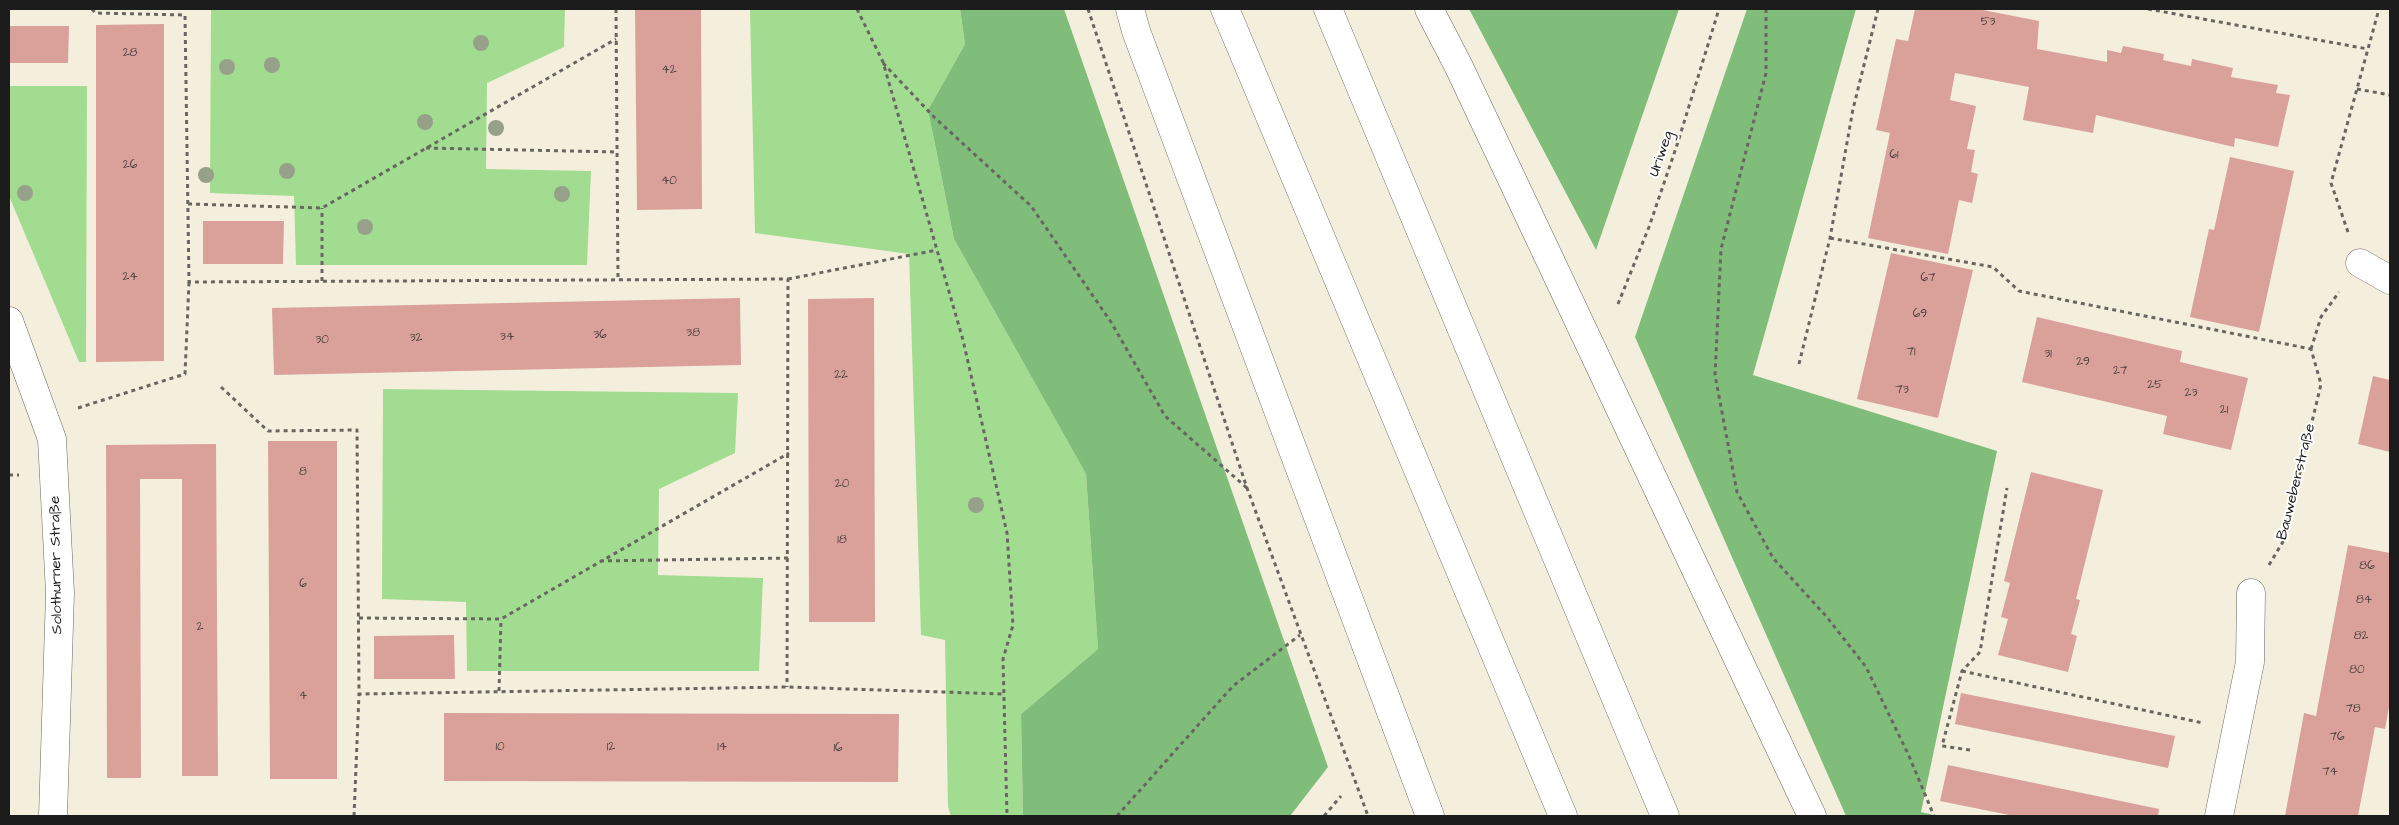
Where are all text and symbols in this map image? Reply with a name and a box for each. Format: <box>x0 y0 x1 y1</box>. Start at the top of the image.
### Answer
house number: 53 <box>1981 15 1995 29</box>
house number: 28 <box>123 46 137 60</box>
house number: 42 <box>661 63 677 77</box>
street label: Uriweg <box>1646 129 1678 179</box>
house number: 61 <box>1889 148 1899 162</box>
house number: 26 <box>123 158 137 172</box>
house number: 40 <box>661 174 677 188</box>
house number: 24 <box>122 270 138 284</box>
house number: 67 <box>1921 271 1935 285</box>
house number: 69 <box>1913 307 1927 321</box>
house number: 38 <box>686 326 700 340</box>
house number: 36 <box>593 328 607 342</box>
house number: 34 <box>500 330 514 344</box>
house number: 32 <box>410 331 422 345</box>
house number: 30 <box>315 333 329 347</box>
house number: 71 <box>1907 345 1915 359</box>
house number: 31 <box>2044 347 2052 361</box>
house number: 29 <box>2076 355 2090 369</box>
house number: 27 <box>2113 364 2127 378</box>
house number: 22 <box>834 368 848 382</box>
house number: 25 <box>2147 378 2163 392</box>
house number: 73 <box>1895 383 1909 397</box>
house number: 23 <box>2185 386 2197 400</box>
house number: 21 <box>2220 403 2228 417</box>
street label: Bauweberstraße <box>2274 422 2320 542</box>
house number: 8 <box>299 465 307 479</box>
house number: 20 <box>835 477 849 491</box>
street label: Solothurner Straße <box>47 496 67 634</box>
house number: 18 <box>837 533 847 547</box>
house number: 86 <box>2359 559 2375 573</box>
house number: 6 <box>299 577 307 591</box>
house number: 84 <box>2356 593 2372 607</box>
house number: 2 <box>197 620 203 634</box>
house number: 82 <box>2354 629 2368 643</box>
house number: 80 <box>2349 663 2365 677</box>
house number: 4 <box>299 689 307 703</box>
house number: 78 <box>2345 702 2361 716</box>
house number: 76 <box>2330 730 2344 744</box>
house number: 10 <box>495 740 505 754</box>
house number: 12 <box>607 740 615 754</box>
house number: 14 <box>717 740 727 754</box>
house number: 16 <box>833 741 843 755</box>
house number: 74 <box>2322 765 2338 779</box>

